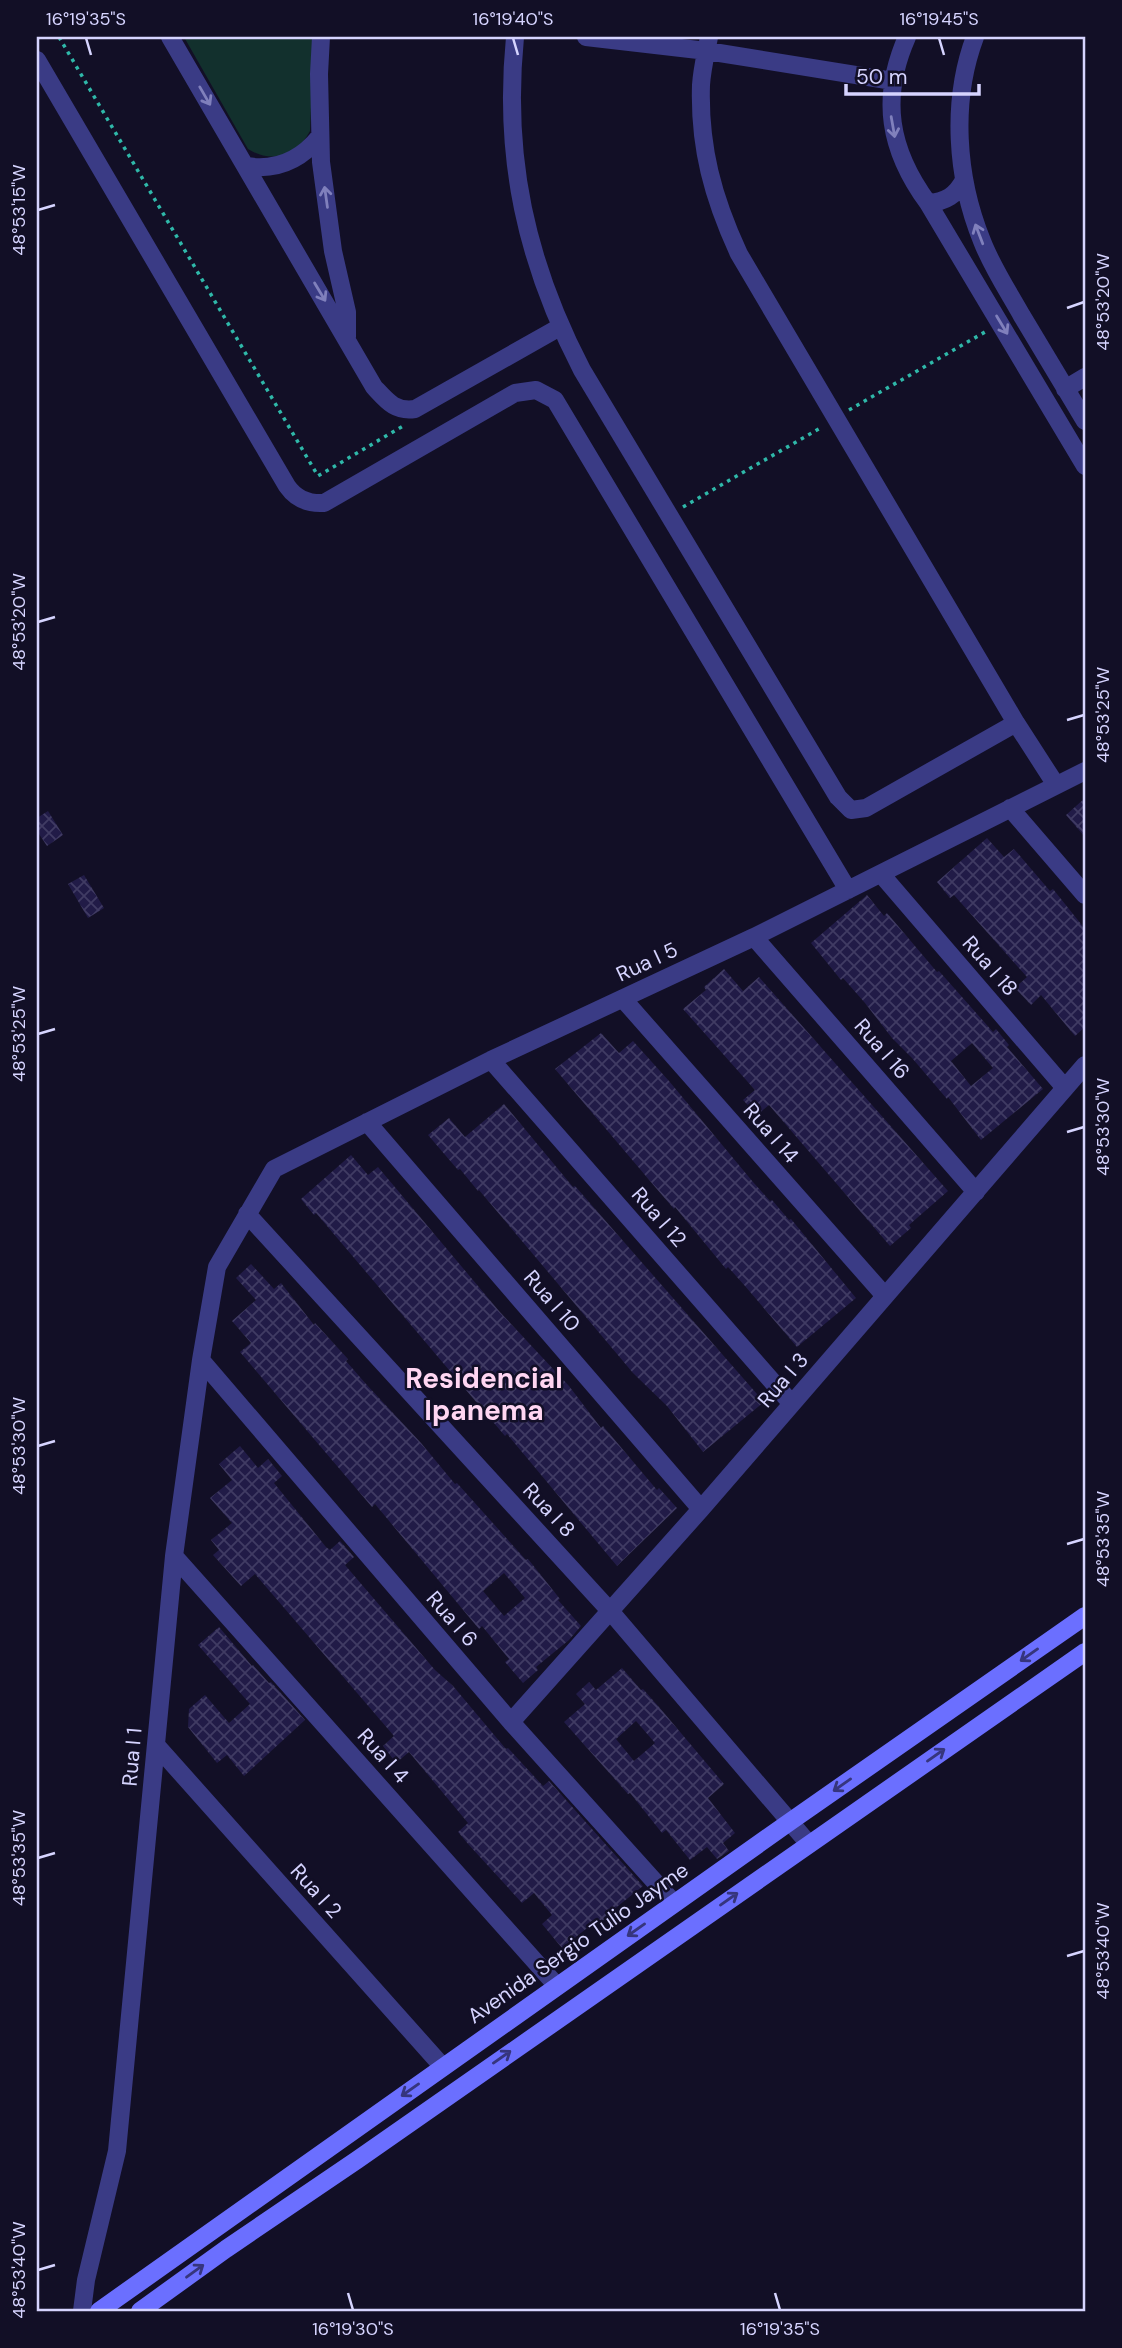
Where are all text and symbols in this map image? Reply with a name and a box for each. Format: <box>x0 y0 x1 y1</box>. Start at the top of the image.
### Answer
text: 16°19'35"S <box>46 7 126 31</box>
text: 16°19'40"S <box>473 7 553 31</box>
text: 16°19'45"S <box>899 7 979 31</box>
scale bar <box>846 52 978 96</box>
text: 50 m <box>856 63 907 91</box>
one-way arrow <box>198 85 212 105</box>
one-way arrow <box>887 115 900 138</box>
text: 48°53'15"W <box>7 164 31 256</box>
one-way arrow <box>319 187 332 209</box>
one-way arrow <box>972 224 985 246</box>
text: 48°53'20"W <box>1091 253 1115 351</box>
one-way arrow <box>313 281 327 301</box>
one-way arrow <box>995 314 1009 334</box>
text: 48°53'20"W <box>7 573 31 671</box>
text: 48°53'25"W <box>1091 667 1115 763</box>
street label: Rua I 18 <box>956 930 1024 1002</box>
street label: Rua I 5 <box>612 936 682 988</box>
text: 48°53'25"W <box>7 986 31 1082</box>
street label: Rua I 16 <box>848 1013 916 1085</box>
text: 48°53'30"W <box>1091 1078 1115 1176</box>
street label: Rua I 14 <box>737 1097 805 1169</box>
street label: Rua I 12 <box>625 1181 693 1253</box>
street label: Rua I 10 <box>518 1264 586 1338</box>
street label: Rua I 3 <box>751 1346 815 1414</box>
district label: Residencial Ipanema <box>405 1360 563 1429</box>
text: 48°53'30"W <box>7 1397 31 1495</box>
street label: Rua I 8 <box>517 1477 581 1543</box>
text: 48°53'35"W <box>1091 1491 1115 1587</box>
street label: Rua I 6 <box>420 1585 484 1653</box>
one-way arrow <box>1020 1648 1039 1662</box>
street label: Rua I 4 <box>351 1723 415 1790</box>
street label: Rua I 1 <box>116 1727 148 1787</box>
one-way arrow <box>926 1748 945 1762</box>
one-way arrow <box>833 1778 852 1792</box>
text: 48°53'35"W <box>7 1810 31 1906</box>
street label: Avenida Sergio Tulio Jayme <box>462 1856 694 2030</box>
street label: Rua I 2 <box>284 1858 348 1924</box>
one-way arrow <box>719 1892 738 1906</box>
text: 48°53'40"W <box>1091 1902 1115 2000</box>
one-way arrow <box>627 1923 646 1937</box>
one-way arrow <box>492 2050 511 2064</box>
one-way arrow <box>401 2082 420 2097</box>
text: 48°53'40"W <box>7 2221 31 2319</box>
one-way arrow <box>185 2264 204 2278</box>
text: 16°19'30"S <box>312 2317 394 2341</box>
text: 16°19'35"S <box>740 2317 820 2341</box>

